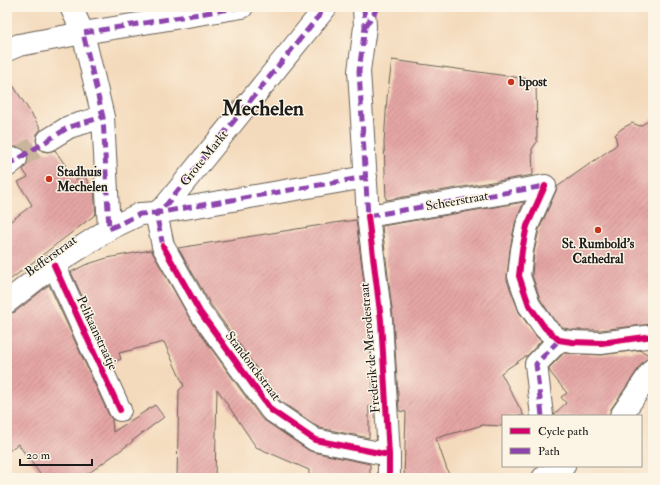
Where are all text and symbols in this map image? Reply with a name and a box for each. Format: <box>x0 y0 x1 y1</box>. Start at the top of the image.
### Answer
place label: bpost <box>518 74 548 91</box>
marker: bpost <box>506 77 516 87</box>
district label: Mechelen <box>221 95 304 122</box>
street label: Grote Markt <box>177 127 231 189</box>
place label: Stadhuis Mechelen <box>56 164 108 195</box>
marker: Stadhuis Mechelen <box>44 174 54 184</box>
street label: Scheerstraat <box>424 188 490 214</box>
marker: St. Rumbold's Cathedral <box>593 225 603 235</box>
street label: Befferstraat <box>22 232 80 280</box>
place label: St. Rumbold's Cathedral <box>562 236 635 267</box>
street label: Frederik de Merodestraat <box>356 282 384 414</box>
street label: Pelikaanstraatje <box>73 293 121 373</box>
street label: Standonckstraat <box>222 328 284 404</box>
legend <box>502 415 642 467</box>
text: Cycle path <box>538 424 589 439</box>
scale bar <box>20 441 92 467</box>
text: Path <box>538 444 561 459</box>
text: 20 m <box>26 448 51 463</box>

